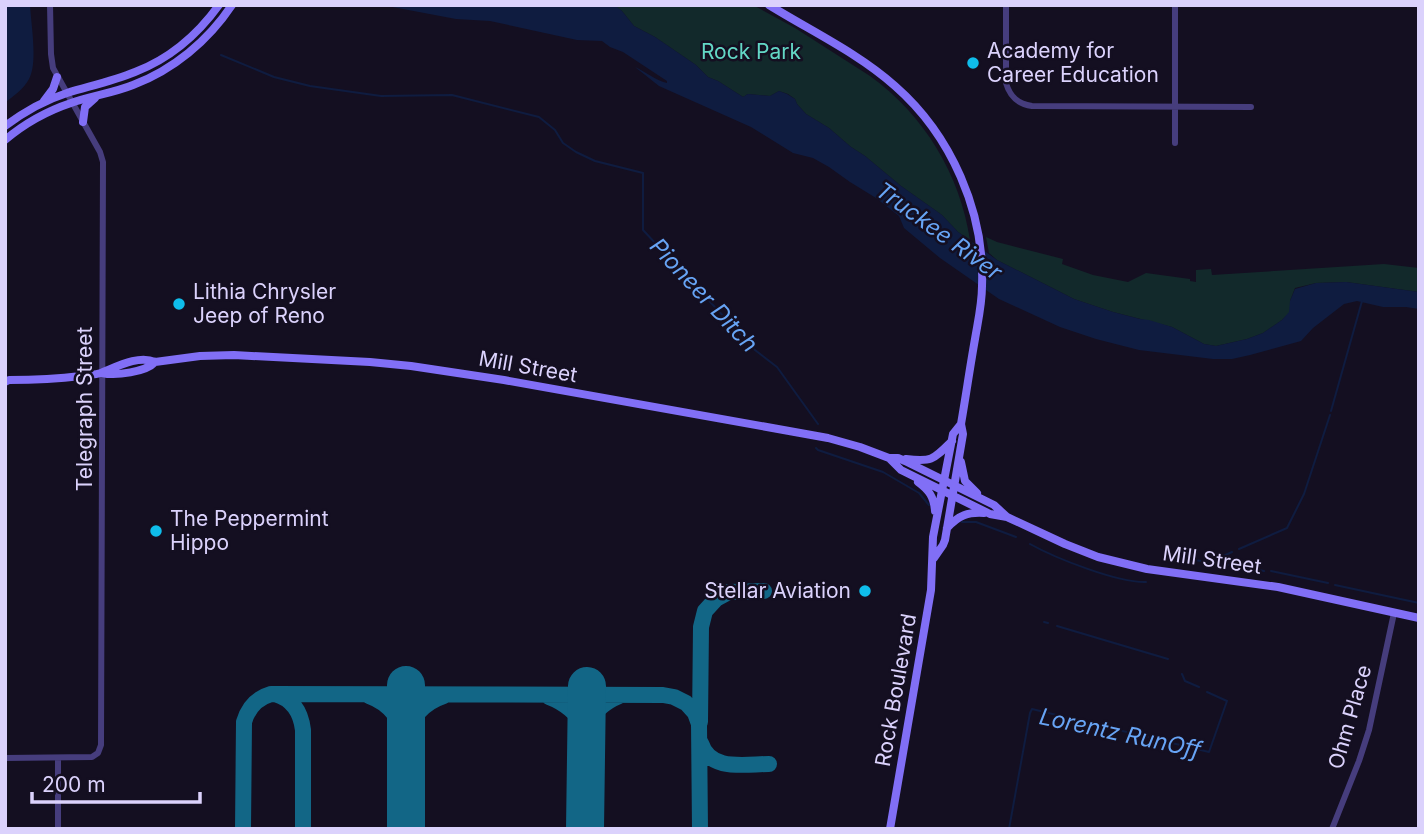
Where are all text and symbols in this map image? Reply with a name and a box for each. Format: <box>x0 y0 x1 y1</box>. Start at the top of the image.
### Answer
place label: Academy for Career Education <box>987 38 1159 87</box>
park label: Rock Park <box>701 39 802 64</box>
marker: Academy for Career Education <box>965 55 981 71</box>
water label: Truckee River <box>871 176 1009 287</box>
water label: Pioneer Ditch <box>644 232 764 358</box>
place label: Lithia Chrysler Jeep of Reno <box>193 279 336 328</box>
marker: Lithia Chrysler Jeep of Reno <box>171 296 187 312</box>
street label: Telegraph Street <box>72 327 97 491</box>
street label: Mill Street <box>477 346 579 387</box>
place label: The Peppermint Hippo <box>170 506 329 555</box>
marker: The Peppermint Hippo <box>148 523 164 539</box>
street label: Mill Street <box>1161 540 1263 579</box>
place label: Stellar Aviation <box>704 578 851 603</box>
marker: Stellar Aviation <box>857 583 873 599</box>
street label: Rock Boulevard <box>870 612 921 768</box>
street label: Ohm Place <box>1323 662 1376 772</box>
water label: Lorentz RunOff <box>1037 702 1206 764</box>
scale bar <box>32 760 200 804</box>
text: 200 m <box>42 772 106 797</box>

